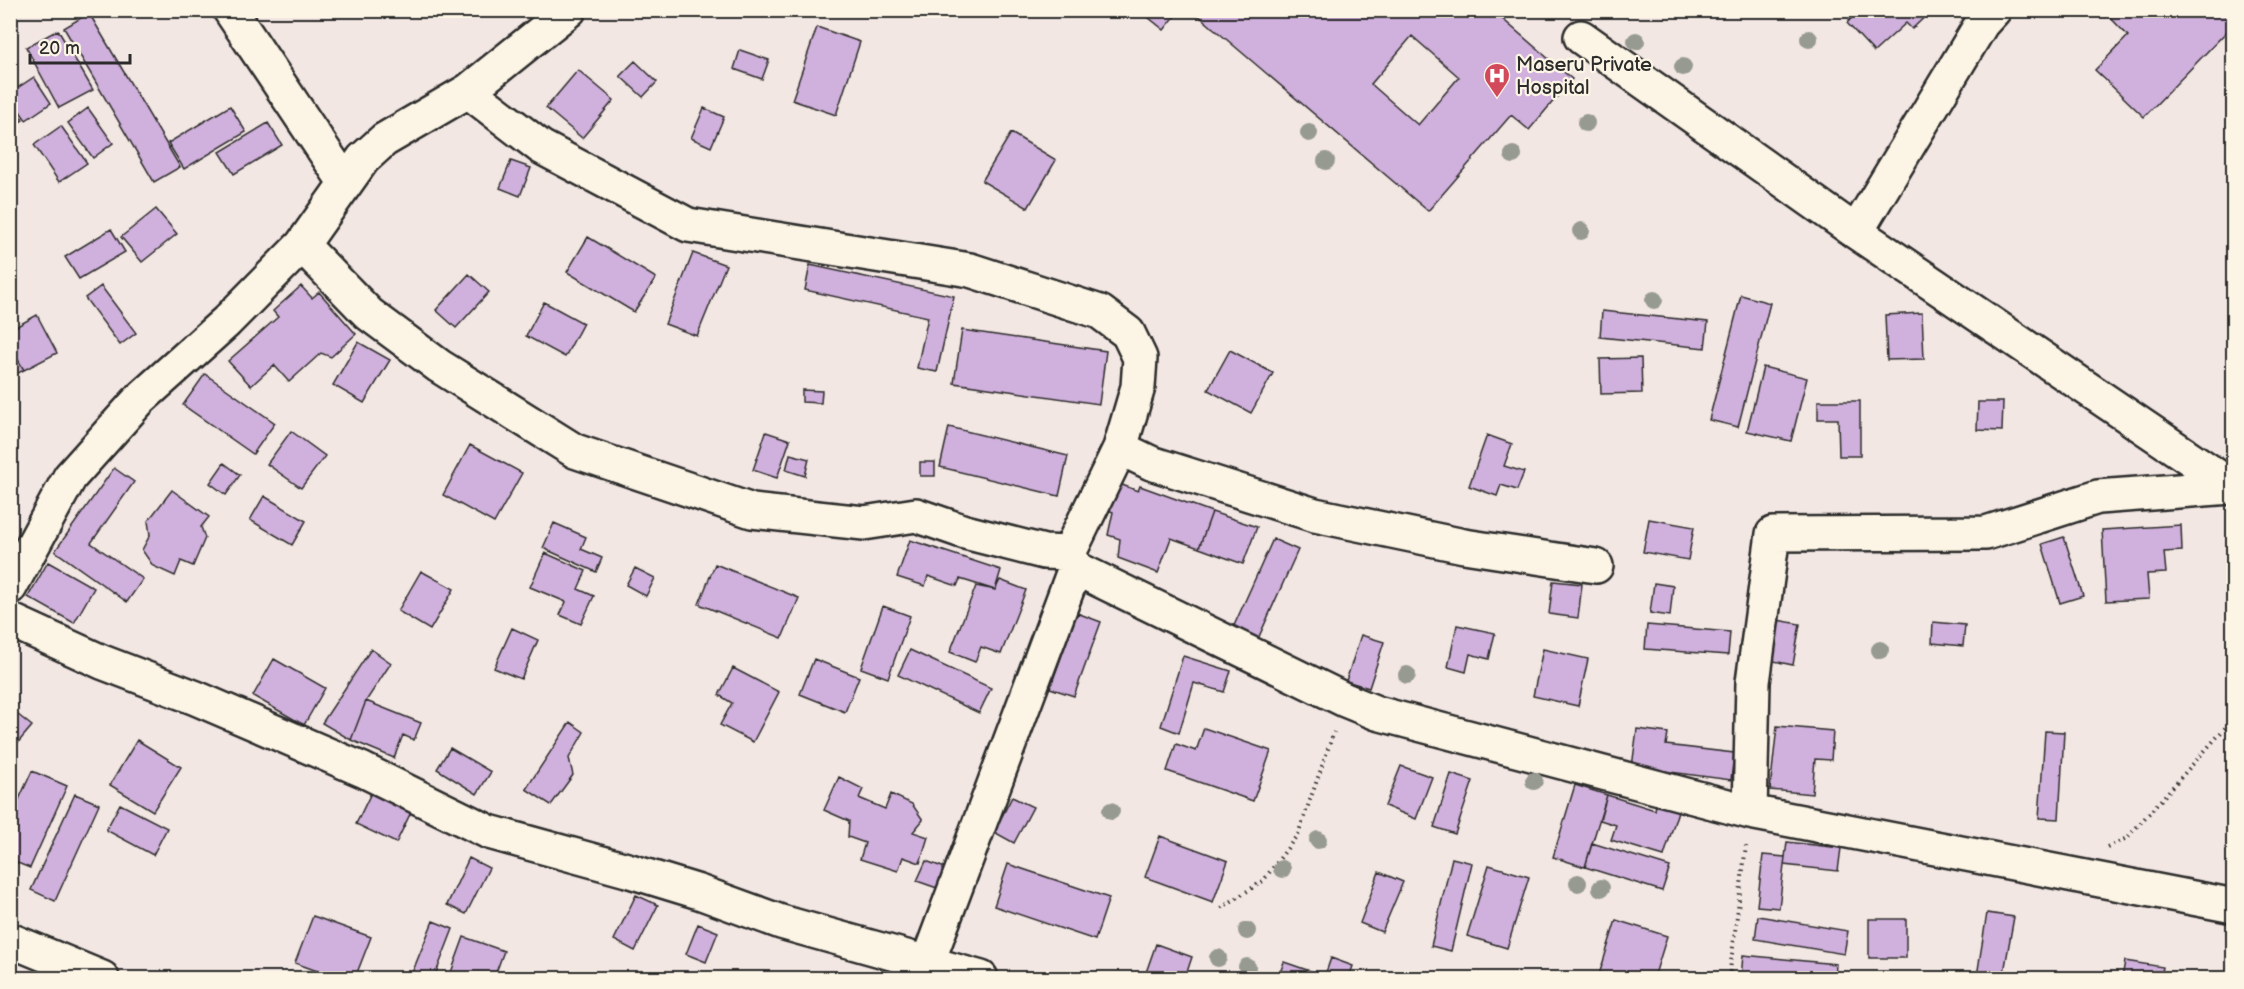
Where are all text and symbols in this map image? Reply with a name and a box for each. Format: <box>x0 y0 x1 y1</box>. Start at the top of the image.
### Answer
scale bar <box>30 27 130 65</box>
text: 20 m <box>39 38 80 59</box>
place label: Maseru Private Hospital <box>1516 53 1652 100</box>
hospital icon: Maseru Private Hospital <box>1482 61 1512 99</box>

